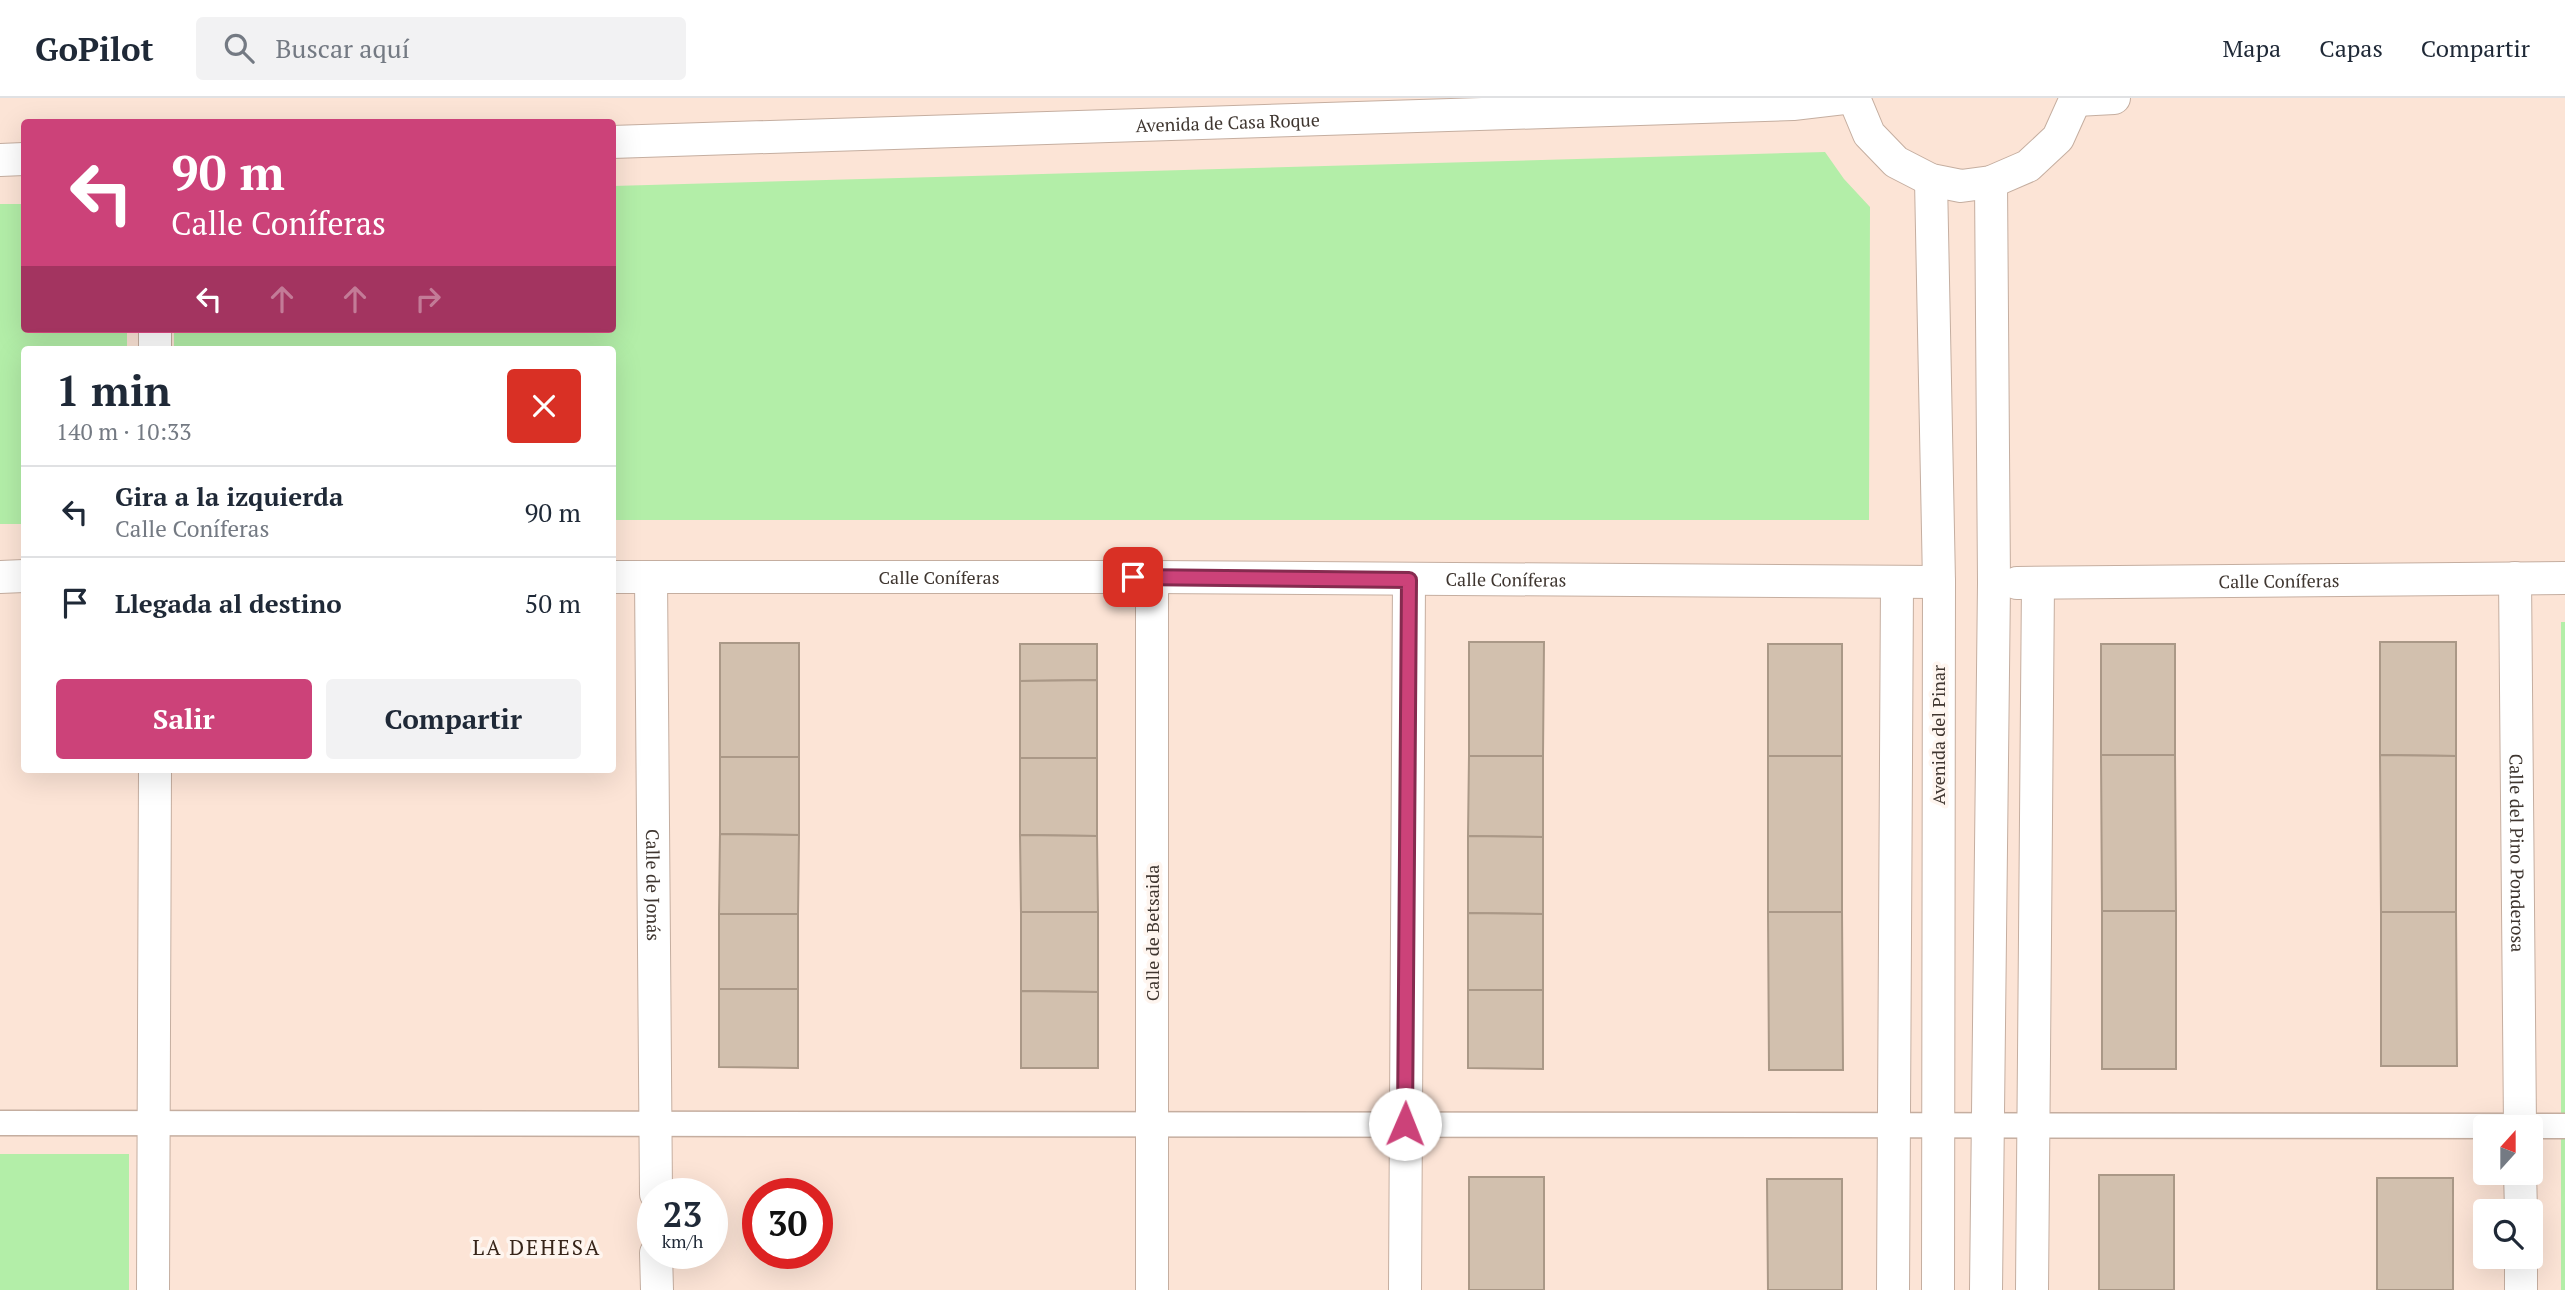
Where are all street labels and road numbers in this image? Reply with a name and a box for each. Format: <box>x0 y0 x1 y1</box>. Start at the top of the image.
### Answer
street label: Avenida de Casa Roque <box>1135 107 1320 137</box>
street label: Calle Coníferas <box>879 565 999 589</box>
street label: Calle Coníferas <box>1445 567 1567 592</box>
street label: Calle Coníferas <box>2218 568 2340 593</box>
street label: Avenida del Pinar <box>1926 665 1950 805</box>
street label: Calle del Pino Ponderosa <box>2505 754 2530 952</box>
street label: Calle de Jonás <box>641 829 666 941</box>
street label: Calle de Betsaida <box>1140 865 1164 1001</box>

